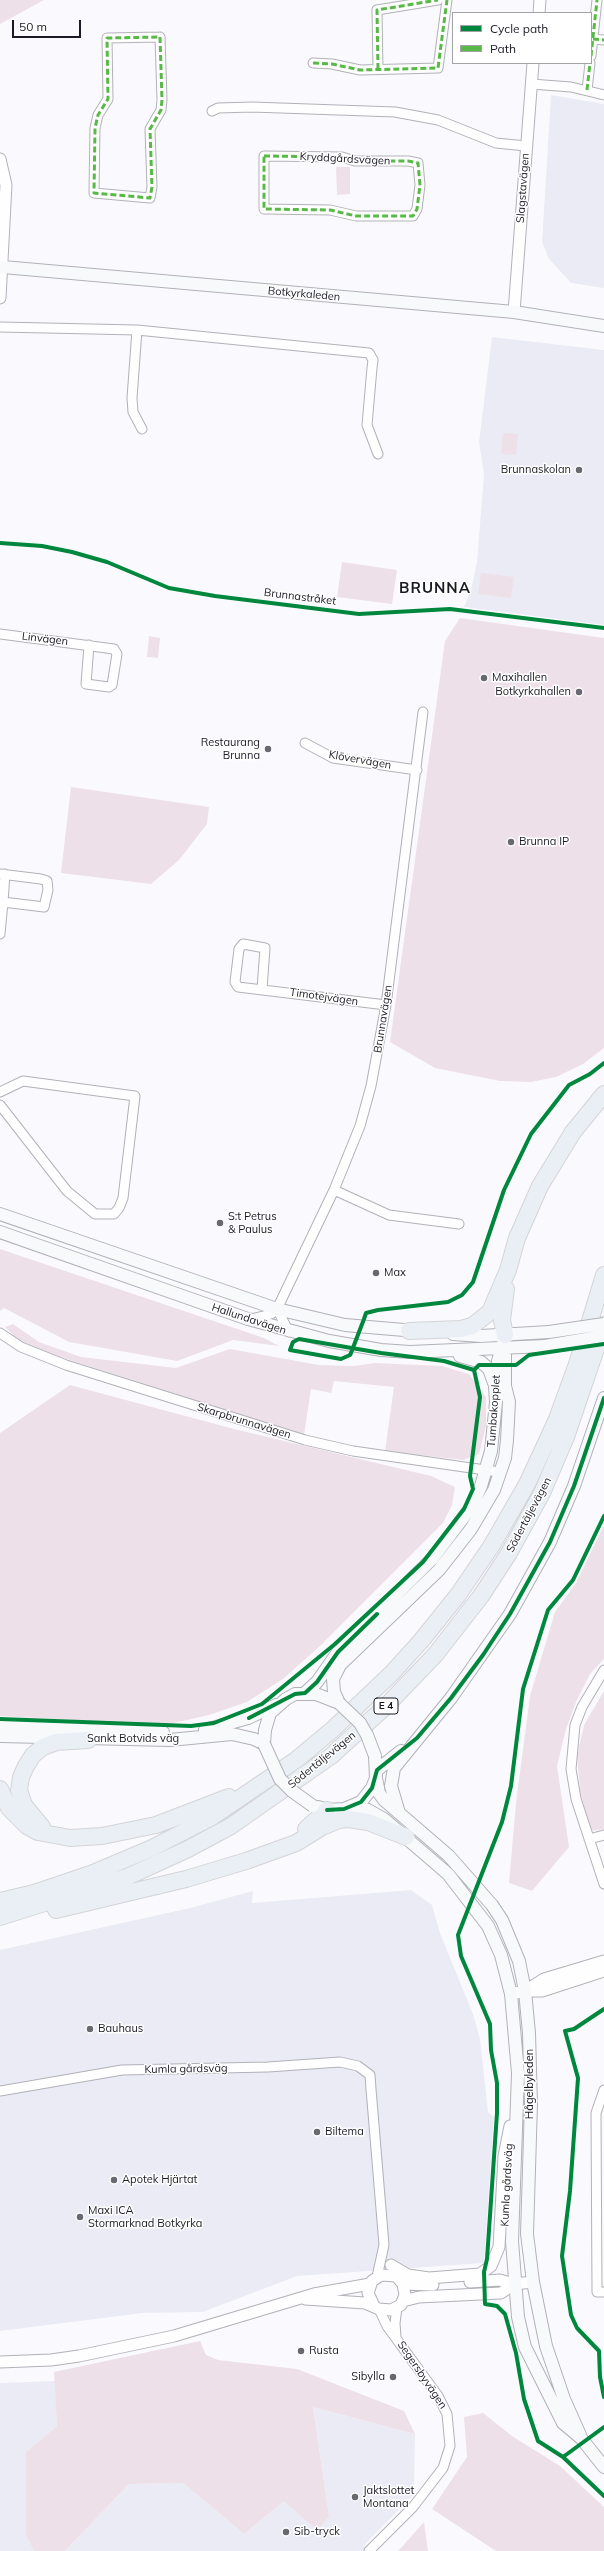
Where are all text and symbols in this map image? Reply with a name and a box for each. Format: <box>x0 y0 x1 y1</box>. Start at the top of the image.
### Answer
scale bar <box>14 12 83 38</box>
legend <box>452 12 592 64</box>
text: 50 m <box>19 19 47 34</box>
text: Cycle path <box>490 21 548 36</box>
text: Path <box>490 41 516 56</box>
street label: Kryddgårdsvägen <box>299 150 391 168</box>
street label: Slagstavägen <box>514 153 532 223</box>
street label: Botkyrkaleden <box>267 284 341 304</box>
place label: Brunnaskolan <box>501 463 571 477</box>
marker: Brunnaskolan <box>574 465 584 475</box>
district label: BRUNNA <box>399 579 471 597</box>
street label: Brunnastråket <box>263 586 337 608</box>
street label: Linvägen <box>21 630 69 648</box>
place label: Maxihallen <box>492 671 547 685</box>
marker: Maxihallen <box>479 673 489 683</box>
place label: Botkyrkahallen <box>495 685 571 699</box>
marker: Botkyrkahallen <box>574 687 584 697</box>
place label: Restaurang Brunna <box>201 736 260 762</box>
marker: Restaurang Brunna <box>263 744 273 754</box>
street label: Klövervägen <box>328 748 392 772</box>
place label: Brunna IP <box>519 835 569 849</box>
marker: Brunna IP <box>506 837 516 847</box>
street label: Brunnavägen <box>371 984 395 1054</box>
street label: Timotejvägen <box>289 986 359 1008</box>
place label: S:t Petrus & Paulus <box>228 1210 277 1236</box>
marker: S:t Petrus & Paulus <box>215 1218 225 1228</box>
place label: Max <box>384 1266 406 1280</box>
marker: Max <box>371 1268 381 1278</box>
street label: Hallundavägen <box>210 1301 288 1337</box>
street label: Tumbakopplet <box>485 1374 503 1448</box>
street label: Skarpbrunnavägen <box>195 1400 293 1442</box>
street label: Södertäljevägen <box>504 1475 554 1555</box>
road number: E 4 <box>374 1698 398 1714</box>
street label: Södertäljevägen <box>286 1729 358 1791</box>
street label: Sankt Botvids väg <box>87 1732 179 1746</box>
place label: Bauhaus <box>98 2022 143 2036</box>
marker: Bauhaus <box>85 2024 95 2034</box>
street label: Hågelbyleden <box>523 2049 537 2119</box>
street label: Kumla gårdsväg <box>144 2062 228 2076</box>
place label: Biltema <box>325 2125 364 2139</box>
marker: Biltema <box>312 2127 322 2137</box>
street label: Kumla gårdsväg <box>498 2143 516 2227</box>
place label: Apotek Hjärtat <box>122 2173 197 2187</box>
marker: Apotek Hjärtat <box>109 2175 119 2185</box>
place label: Maxi ICA Stormarknad Botkyrka <box>88 2204 202 2230</box>
marker: Maxi ICA Stormarknad Botkyrka <box>75 2212 85 2222</box>
street label: Segersbyvägen <box>394 2339 450 2411</box>
place label: Rusta <box>309 2344 339 2358</box>
marker: Rusta <box>296 2346 306 2356</box>
place label: Sibylla <box>351 2370 385 2384</box>
marker: Sibylla <box>388 2372 398 2382</box>
place label: Jaktslottet Montana <box>363 2484 414 2510</box>
marker: Jaktslottet Montana <box>350 2492 360 2502</box>
place label: Sib-tryck <box>294 2525 340 2539</box>
marker: Sib-tryck <box>281 2527 291 2537</box>

